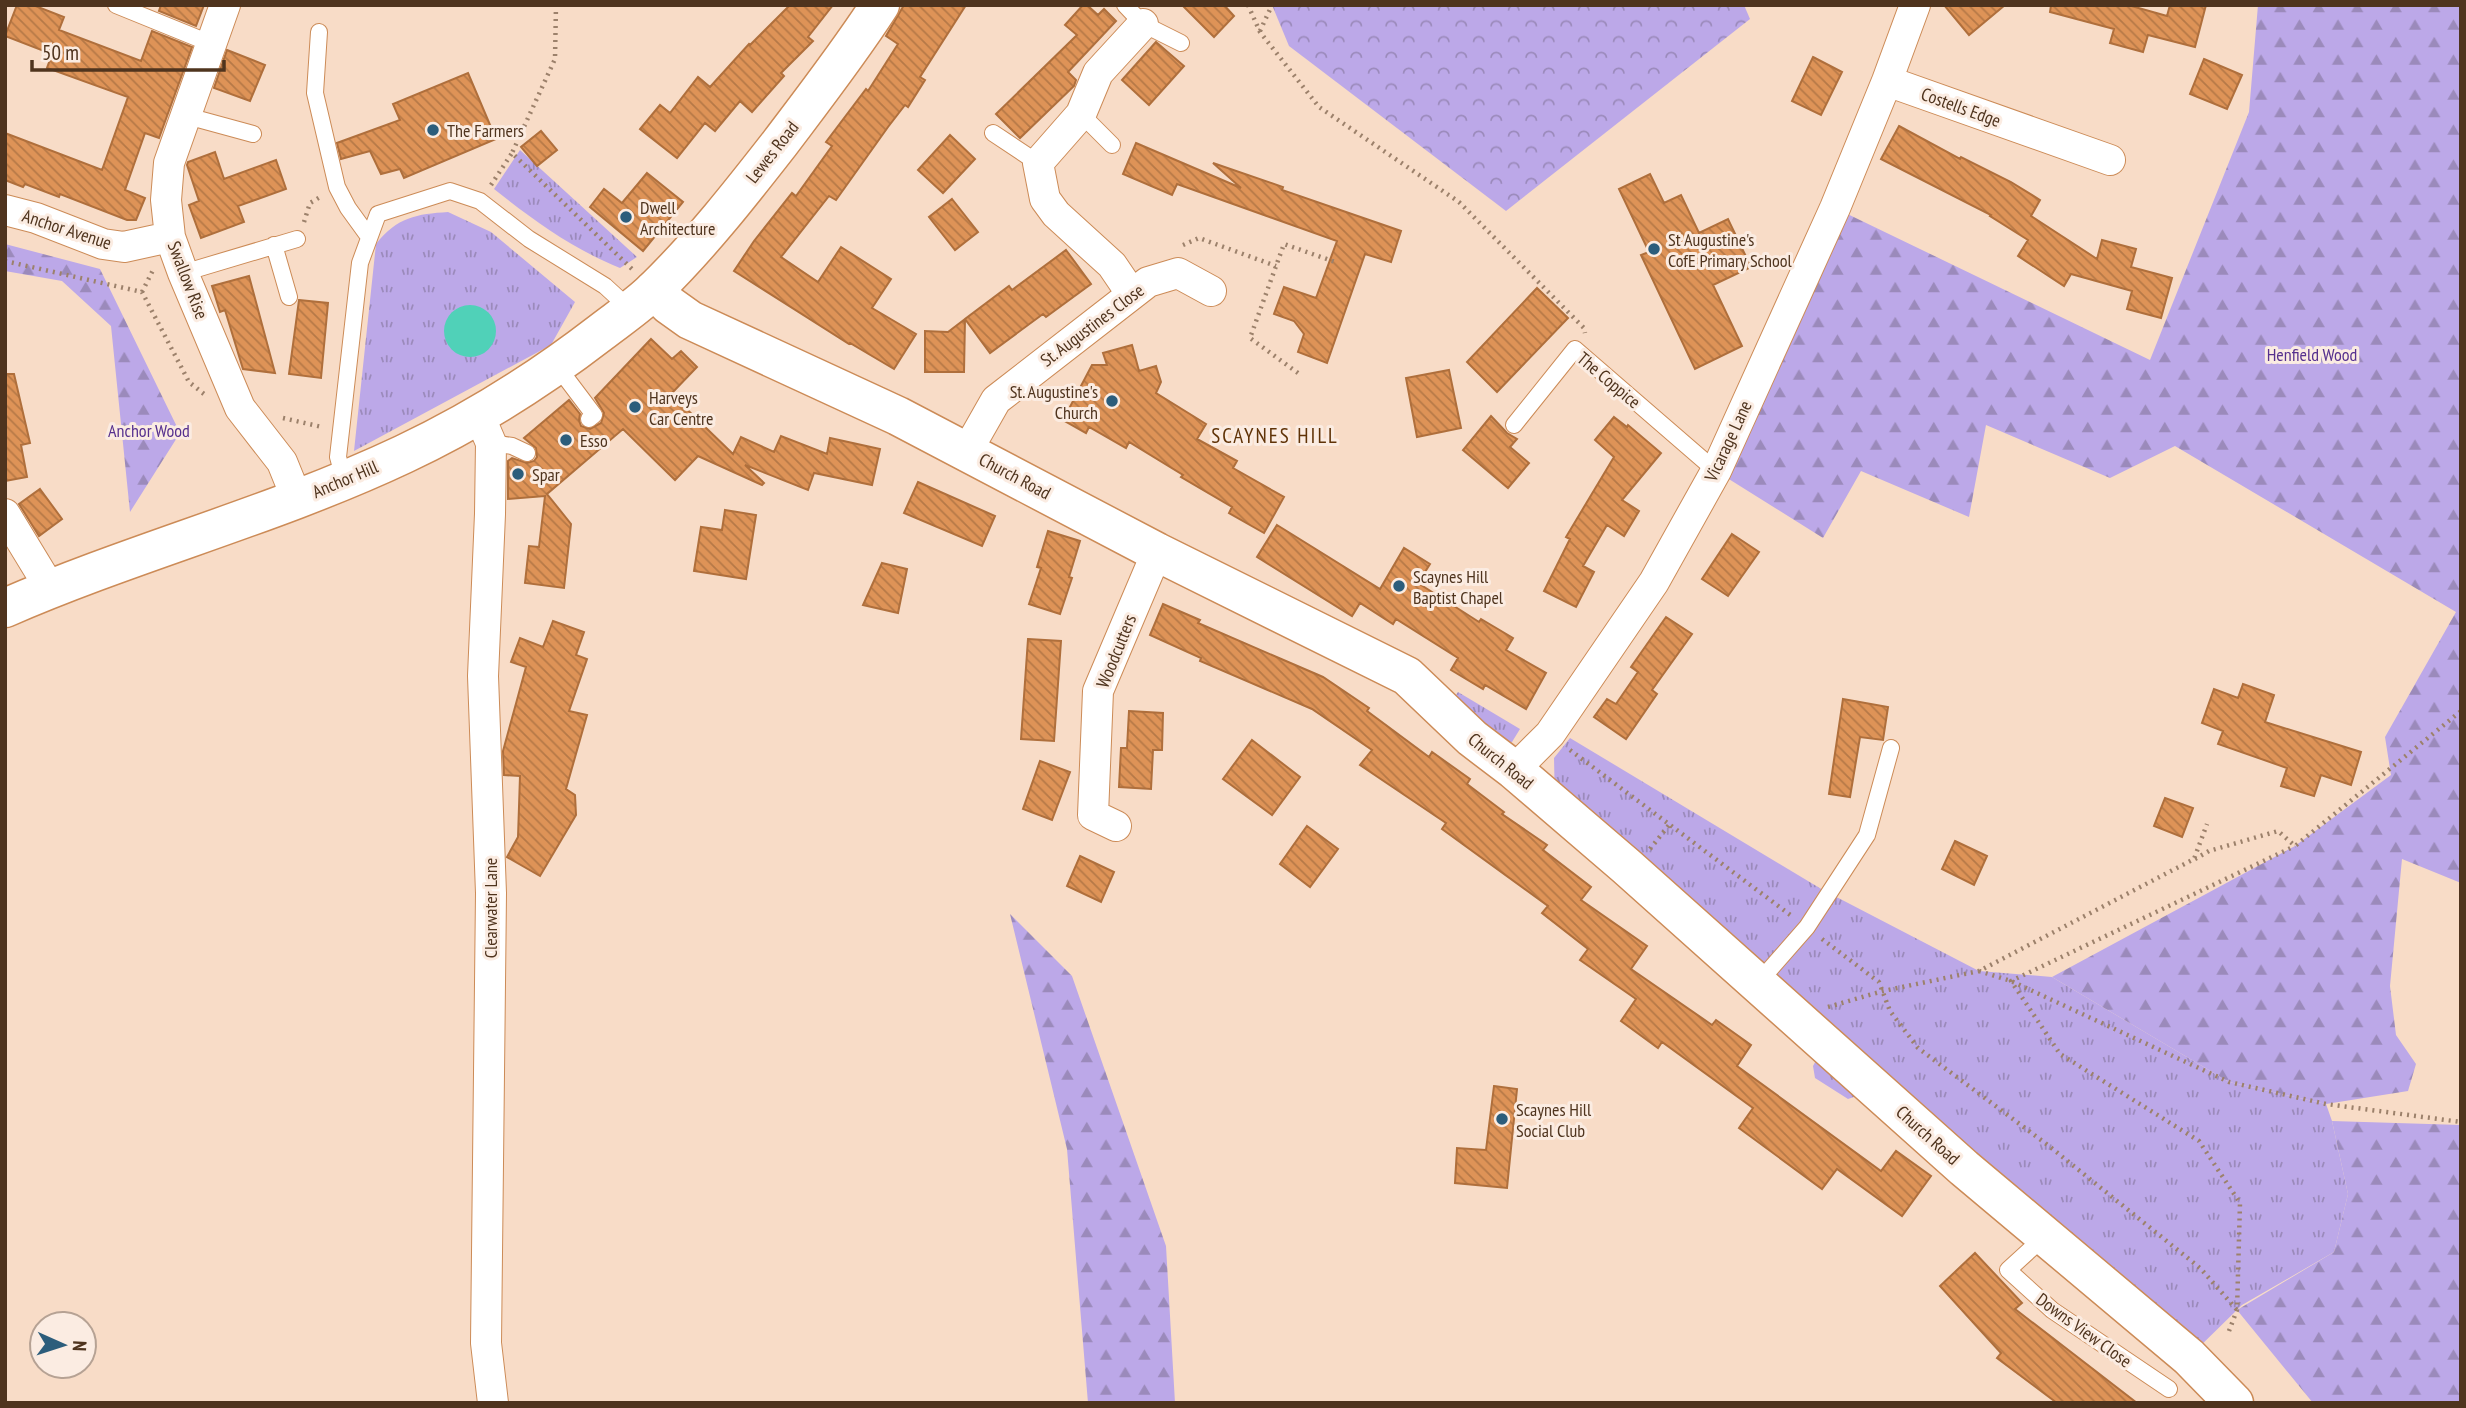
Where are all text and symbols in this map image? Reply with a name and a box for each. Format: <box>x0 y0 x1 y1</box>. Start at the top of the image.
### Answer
scale bar <box>32 28 224 72</box>
text: 50 m <box>42 39 79 66</box>
street label: Costells Edge <box>1918 82 2004 132</box>
street label: Lewes Road <box>741 116 803 188</box>
place label: The Farmers <box>447 119 524 142</box>
marker: The Farmers <box>425 122 441 138</box>
place label: Dwell Architecture <box>640 196 715 240</box>
street label: Anchor Avenue <box>20 204 114 254</box>
marker: Dwell Architecture <box>618 209 634 225</box>
place label: St Augustine's CofE Primary School <box>1668 228 1792 272</box>
street label: Swallow Rise <box>163 238 213 322</box>
marker: St Augustine's CofE Primary School <box>1646 241 1662 257</box>
street label: St. Augustines Close <box>1036 279 1148 371</box>
park label: Henfield Wood <box>2267 343 2357 366</box>
street label: The Coppice <box>1573 347 1645 413</box>
place label: St. Augustine's Church <box>1010 380 1098 424</box>
place label: Harveys Car Centre <box>649 386 713 430</box>
marker: St. Augustine's Church <box>1104 393 1120 409</box>
street label: Vicarage Lane <box>1699 397 1757 486</box>
marker: Harveys Car Centre <box>627 399 643 415</box>
park label: Anchor Wood <box>108 419 190 442</box>
district label: SCAYNES HILL <box>1211 422 1339 449</box>
place label: Esso <box>580 429 608 452</box>
marker: Esso <box>558 432 574 448</box>
street label: Church Road <box>975 448 1055 504</box>
street label: Anchor Hill <box>309 455 382 503</box>
place label: Spar <box>532 463 560 486</box>
marker: Spar <box>510 466 526 482</box>
place label: Scaynes Hill Baptist Chapel <box>1413 565 1504 609</box>
marker: Scaynes Hill Baptist Chapel <box>1391 578 1407 594</box>
street label: Woodcutters <box>1091 611 1141 691</box>
street label: Church Road <box>1464 728 1538 794</box>
street label: Clearwater Lane <box>479 858 502 958</box>
place label: Scaynes Hill Social Club <box>1516 1098 1592 1142</box>
street label: Church Road <box>1891 1100 1965 1170</box>
marker: Scaynes Hill Social Club <box>1494 1111 1510 1127</box>
street label: Downs View Close <box>2032 1288 2136 1372</box>
north arrow <box>28 1310 98 1380</box>
text: N <box>68 1340 92 1352</box>

